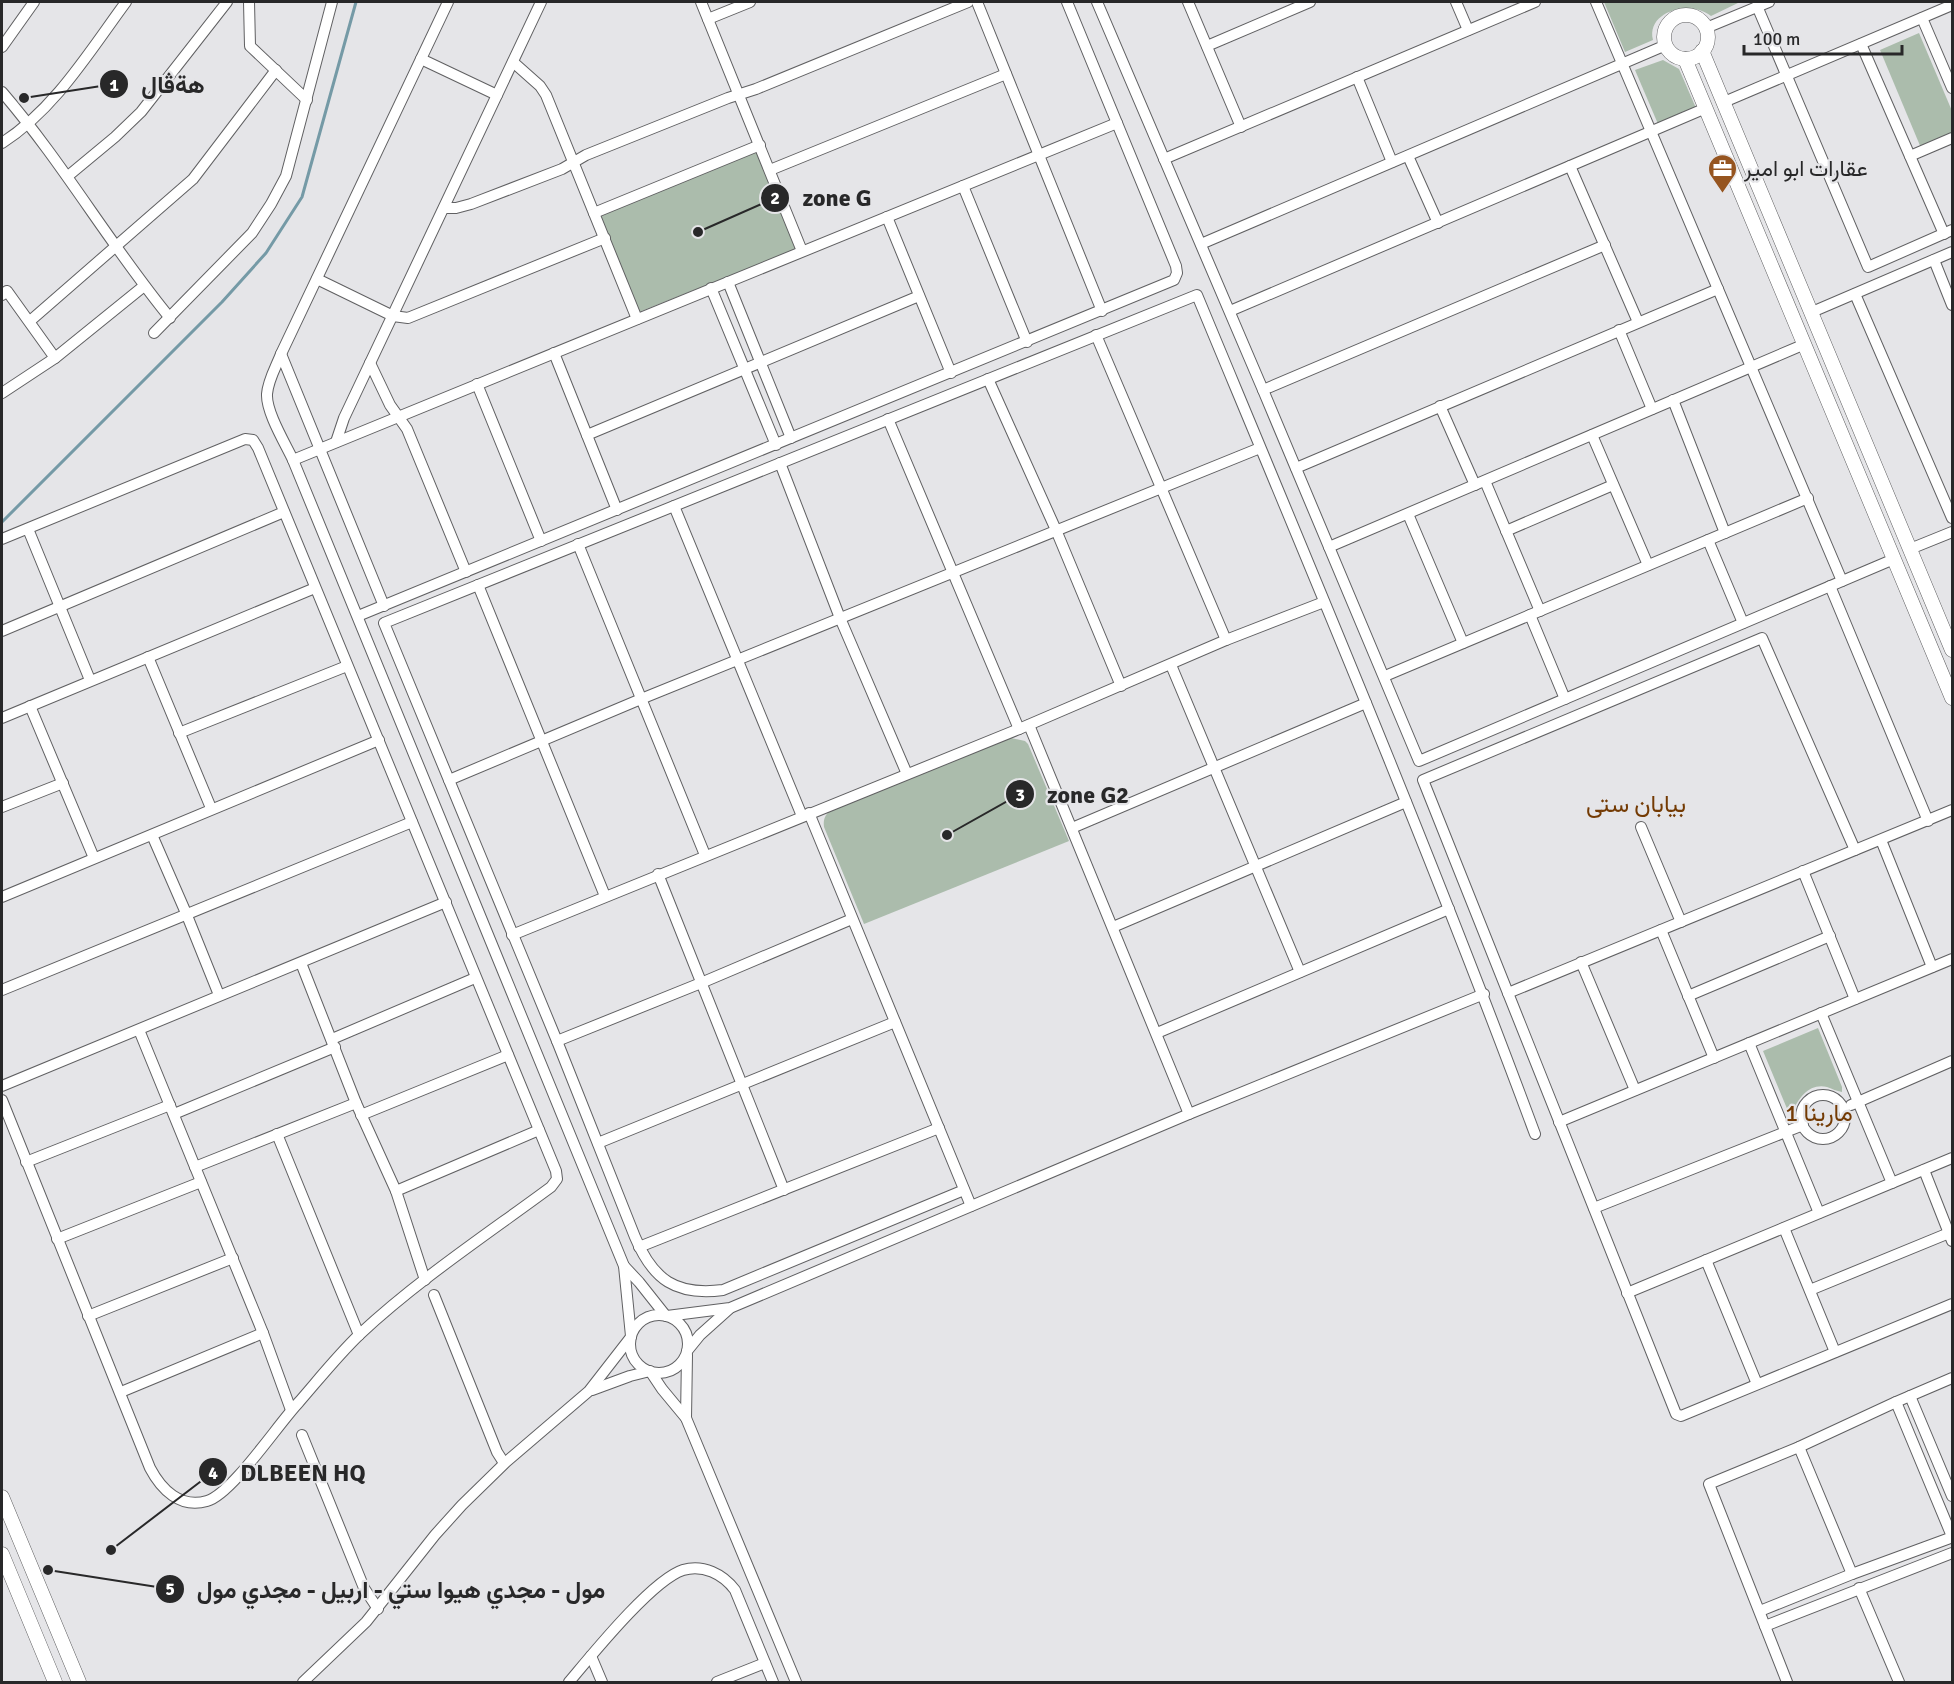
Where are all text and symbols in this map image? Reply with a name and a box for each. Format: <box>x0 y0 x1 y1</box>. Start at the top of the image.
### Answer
scale bar <box>1744 18 1902 56</box>
text: 100 m <box>1753 28 1800 50</box>
callout: هةڤال <box>99 63 217 105</box>
text: هةڤال <box>141 70 205 100</box>
text: 1 <box>109 74 119 96</box>
office icon: عقارات ابو امير <box>1707 152 1739 194</box>
place label: عقارات ابو امير <box>1743 155 1868 182</box>
callout: zone G <box>760 177 883 219</box>
text: zone G <box>802 183 872 213</box>
text: 2 <box>770 187 780 209</box>
callout: zone G2 <box>1005 773 1141 815</box>
text: zone G2 <box>1047 780 1129 810</box>
text: 3 <box>1015 784 1025 806</box>
district label: بیابان ستی <box>1586 789 1686 819</box>
district label: مارینا 1 <box>1785 1098 1853 1128</box>
callout: DLBEEN HQ <box>198 1451 377 1493</box>
text: DLBEEN HQ <box>240 1458 366 1488</box>
text: 4 <box>208 1462 218 1484</box>
callout: مول - مجدي هيوا ستي - اربيل - مجدي مول <box>155 1568 618 1610</box>
text: مول - مجدي هيوا ستي - اربيل - مجدي مول <box>197 1575 605 1610</box>
text: 5 <box>165 1578 175 1600</box>

